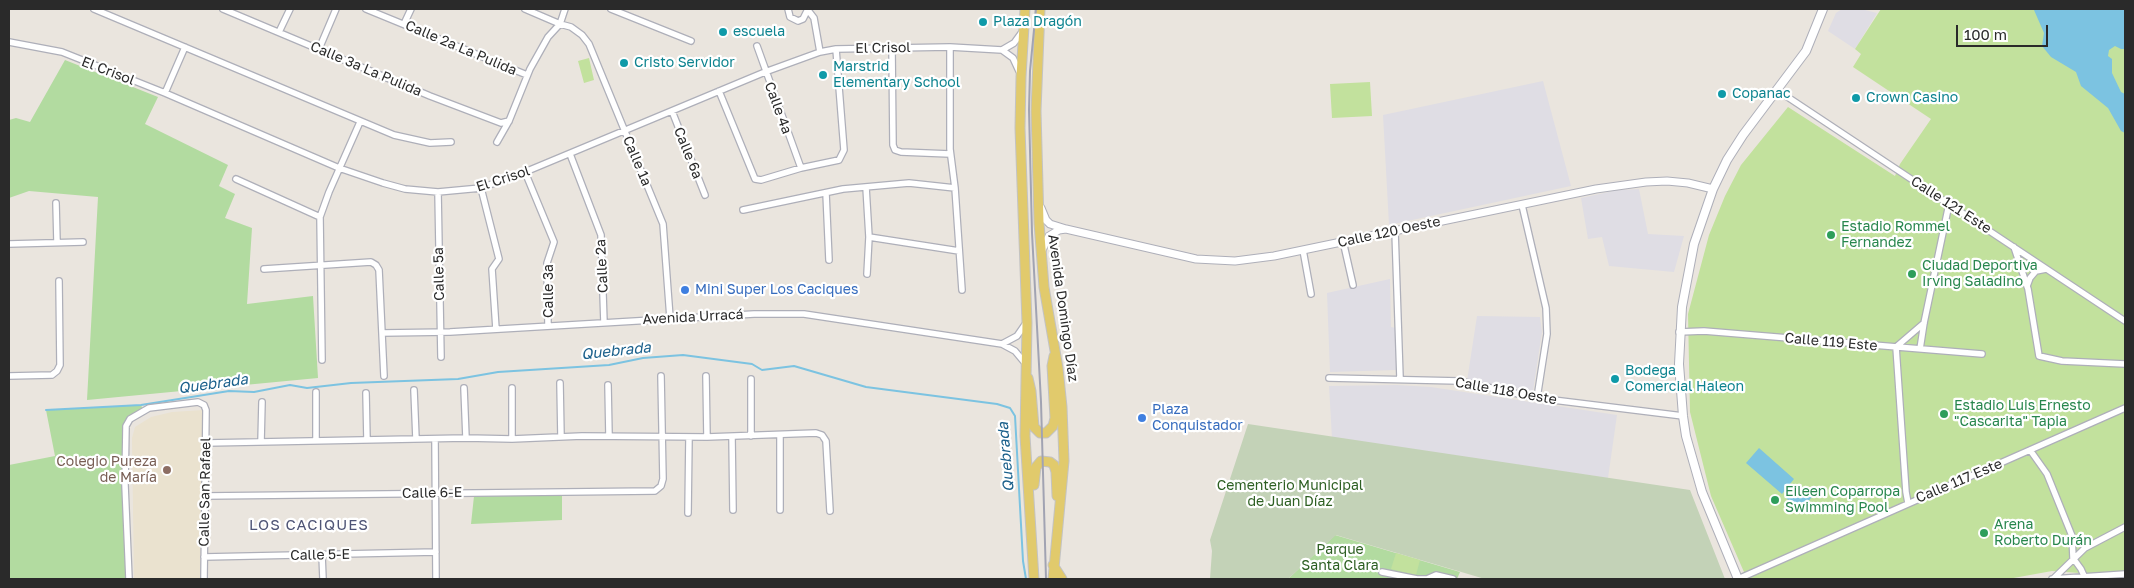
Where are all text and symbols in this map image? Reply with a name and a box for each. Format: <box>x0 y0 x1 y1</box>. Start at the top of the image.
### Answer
place label: Plaza Dragón <box>993 14 1082 30</box>
scale bar <box>1959 15 2052 47</box>
marker: Plaza Dragón <box>977 16 989 28</box>
street label: Calle 2a La Pulida <box>403 17 519 79</box>
place label: escuela <box>733 24 785 40</box>
text: 100 m <box>1964 25 2007 43</box>
marker: escuela <box>717 26 729 38</box>
street label: Calle 3a La Pulida <box>308 38 424 100</box>
street label: El Crisol <box>855 39 911 57</box>
street label: El Crisol <box>79 53 137 89</box>
place label: Cristo Servidor <box>634 55 735 71</box>
marker: Cristo Servidor <box>618 57 630 69</box>
place label: Marstrid Elementary School <box>833 59 960 92</box>
marker: Marstrid Elementary School <box>817 69 829 81</box>
street label: Calle 4a <box>761 80 795 136</box>
place label: Copanac <box>1732 86 1791 102</box>
marker: Copanac <box>1716 88 1728 100</box>
place label: Crown Casino <box>1866 90 1958 106</box>
marker: Crown Casino <box>1850 92 1862 104</box>
street label: Calle 6a <box>670 125 706 181</box>
street label: Calle 1a <box>619 134 655 188</box>
street label: El Crisol <box>474 162 532 196</box>
street label: Calle 121 Este <box>1908 173 1994 237</box>
street label: Calle 120 Oeste <box>1336 213 1442 251</box>
place label: Estadio Rommel Fernandez <box>1841 219 1950 252</box>
marker: Estadio Rommel Fernandez <box>1825 229 1837 241</box>
street label: Avenida Domingo Díaz <box>1044 233 1082 383</box>
street label: Calle 2a <box>592 239 612 293</box>
street label: Calle 5a <box>430 247 448 301</box>
place label: Ciudad Deportiva Irving Saladino <box>1922 258 2038 290</box>
street label: Calle 3a <box>541 264 557 318</box>
marker: Ciudad Deportiva Irving Saladino <box>1906 268 1918 280</box>
place label: Mini Super Los Caciques <box>695 282 858 298</box>
marker: Mini Super Los Caciques <box>679 284 691 296</box>
street label: Avenida Urracá <box>642 306 744 328</box>
street label: Calle 119 Este <box>1784 330 1878 354</box>
water label: Quebrada <box>580 338 652 364</box>
place label: Bodega Comercial Haleon <box>1625 363 1744 396</box>
water label: Quebrada <box>177 370 249 398</box>
marker: Bodega Comercial Haleon <box>1609 373 1621 385</box>
street label: Calle 118 Oeste <box>1454 374 1558 408</box>
place label: Estadio Luis Ernesto "Cascarita" Tapia <box>1954 398 2091 431</box>
place label: Plaza Conquistador <box>1152 402 1243 434</box>
marker: Estadio Luis Ernesto "Cascarita" Tapia <box>1938 408 1950 420</box>
marker: Plaza Conquistador <box>1136 412 1148 424</box>
water label: Quebrada <box>994 421 1018 493</box>
street label: Calle San Rafael <box>196 437 214 547</box>
place label: Colegio Pureza de María <box>56 454 157 487</box>
street label: Calle 117 Este <box>1913 455 2005 507</box>
marker: Colegio Pureza de María <box>161 464 173 476</box>
park label: Cementerio Municipal de Juan Díaz <box>1217 478 1363 511</box>
street label: Calle 6-E <box>402 484 462 502</box>
place label: Eileen Coparropa Swimming Pool <box>1785 484 1900 516</box>
marker: Eileen Coparropa Swimming Pool <box>1769 494 1781 506</box>
district label: LOS CACIQUES <box>248 516 370 534</box>
place label: Arena Roberto Durán <box>1994 517 2092 550</box>
marker: Arena Roberto Durán <box>1978 527 1990 539</box>
park label: Parque Santa Clara <box>1301 542 1379 574</box>
street label: Calle 5-E <box>290 546 350 564</box>

